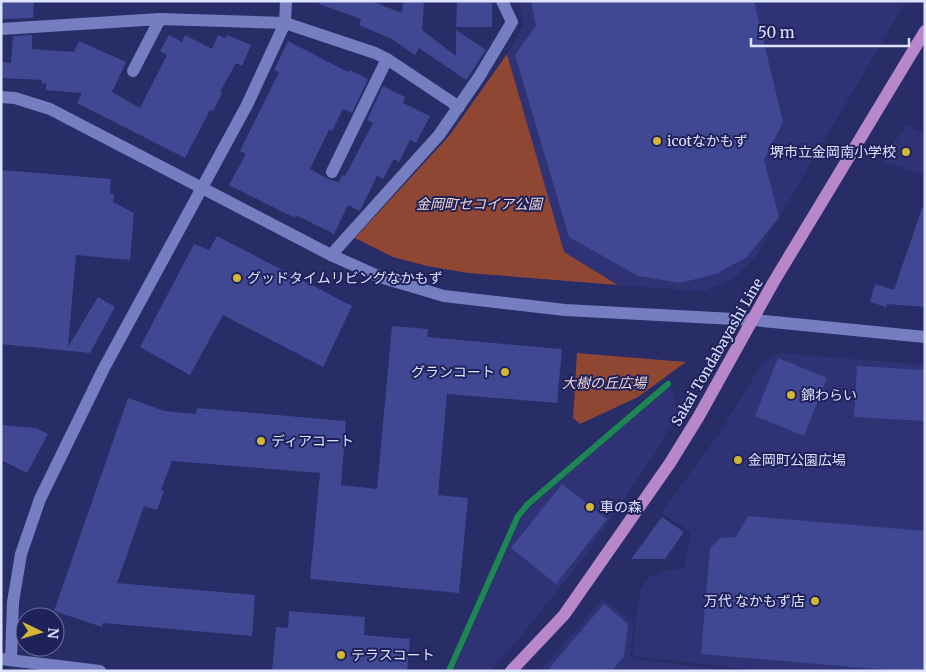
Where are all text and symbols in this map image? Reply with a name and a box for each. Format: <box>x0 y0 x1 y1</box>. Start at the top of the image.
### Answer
scale bar <box>751 15 908 47</box>
text: 50 m <box>758 23 795 42</box>
place label: icotなかもず <box>667 132 748 150</box>
marker: icotなかもず <box>651 135 663 147</box>
place label: 堺市立金岡南小学校 <box>770 143 896 161</box>
marker: 堺市立金岡南小学校 <box>900 146 912 158</box>
park label: 金岡町セコイア公園 <box>416 195 544 213</box>
place label: グッドタイムリビングなかもず <box>247 269 443 287</box>
marker: グッドタイムリビングなかもず <box>231 272 243 284</box>
street label: Sakai Tondabayashi Line <box>667 275 767 429</box>
place label: グランコート <box>411 363 495 381</box>
marker: グランコート <box>499 366 511 378</box>
park label: 大樹の丘広場 <box>562 374 648 392</box>
place label: 錦わらい <box>801 386 857 404</box>
marker: 錦わらい <box>785 389 797 401</box>
place label: ディアコート <box>271 432 354 450</box>
marker: ディアコート <box>255 435 267 447</box>
place label: 金岡町公園広場 <box>748 451 846 469</box>
marker: 金岡町公園広場 <box>732 454 744 466</box>
place label: 車の森 <box>600 498 642 516</box>
marker: 車の森 <box>584 501 596 513</box>
place label: 万代 なかもず店 <box>704 592 805 610</box>
marker: 万代 なかもず店 <box>809 595 821 607</box>
north arrow <box>15 607 65 657</box>
text: N <box>44 627 62 639</box>
place label: テラスコート <box>351 646 435 664</box>
marker: テラスコート <box>335 649 347 661</box>

